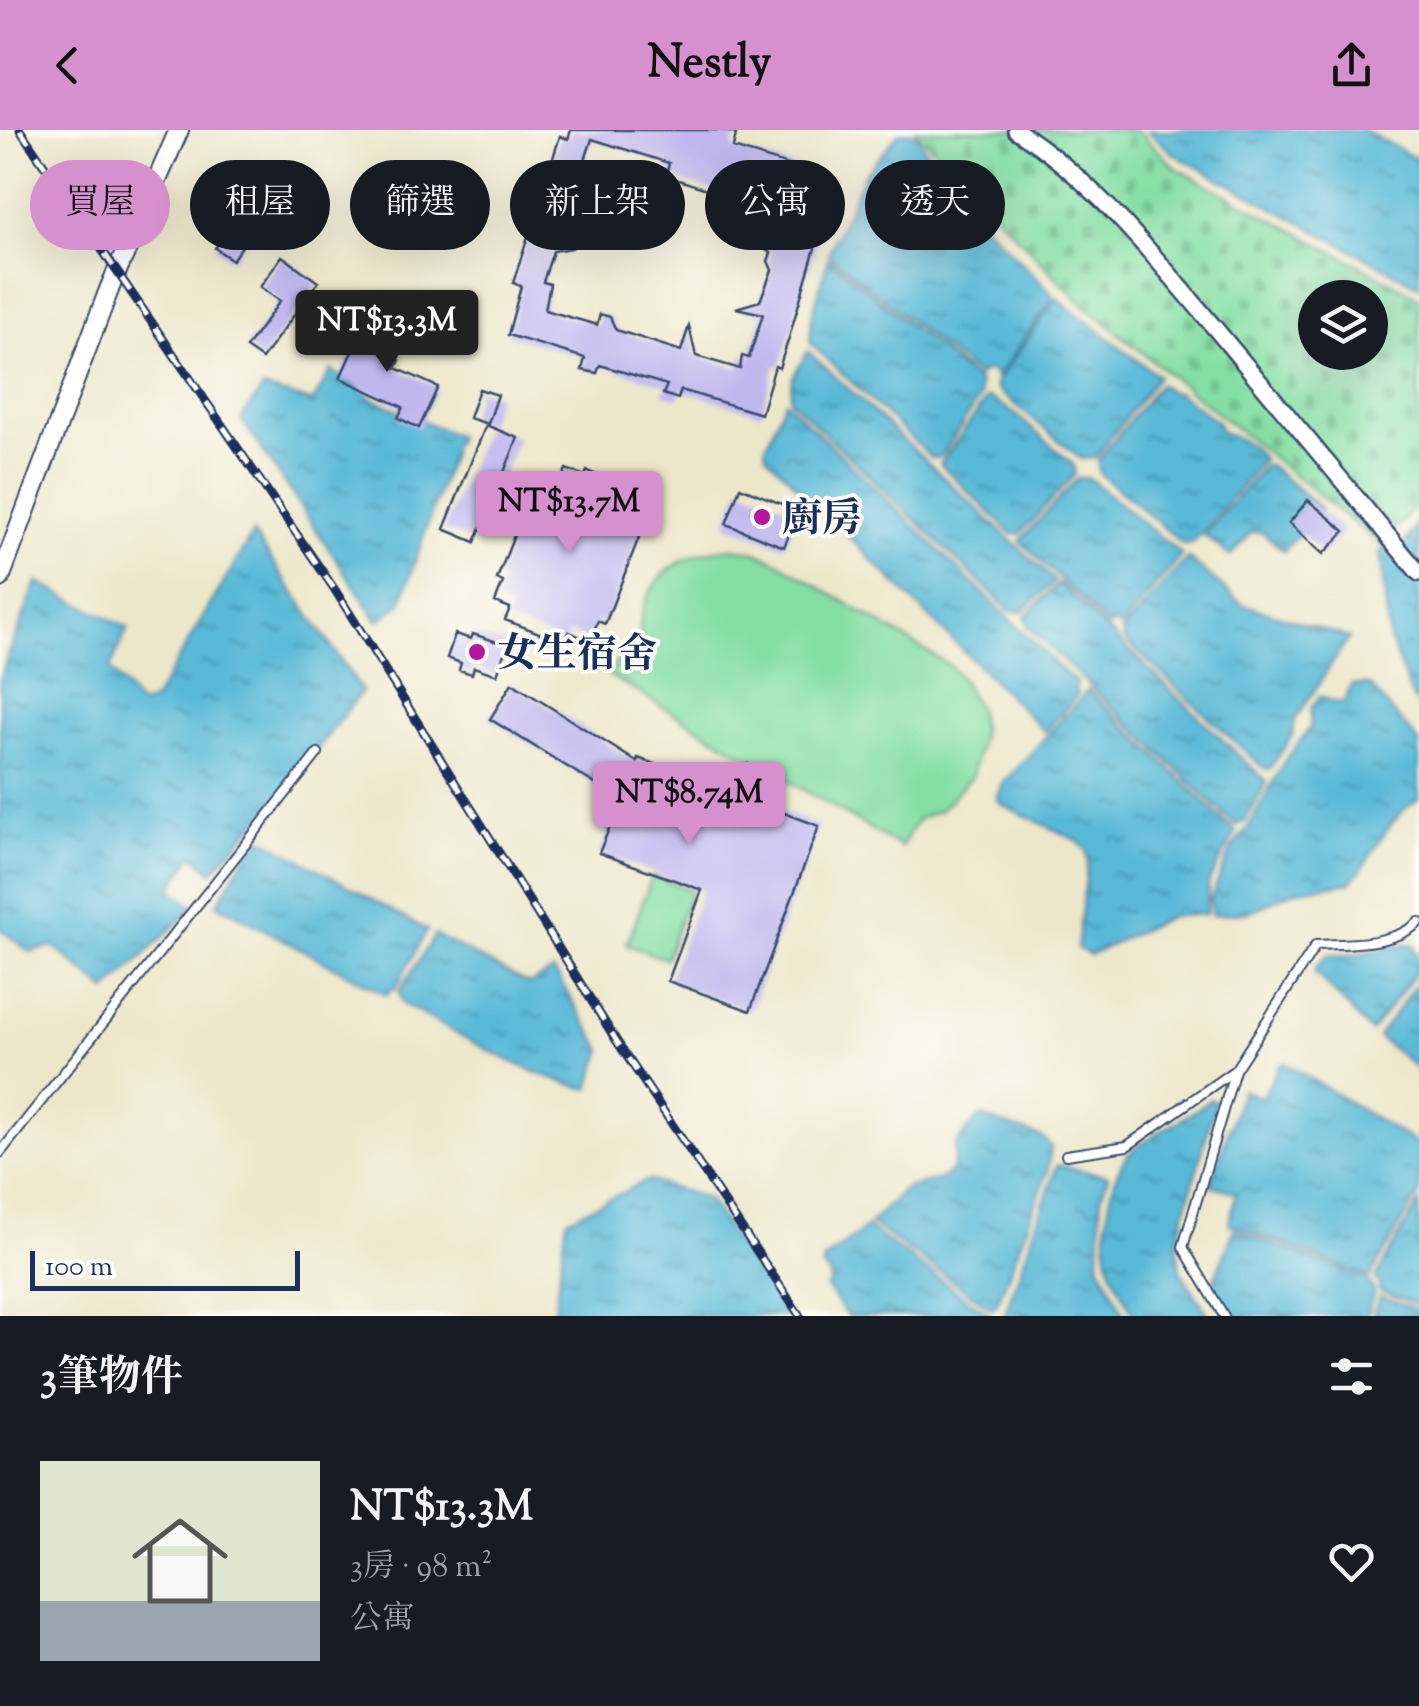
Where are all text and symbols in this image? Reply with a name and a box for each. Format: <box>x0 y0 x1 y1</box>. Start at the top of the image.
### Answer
text: Nestly <box>648 33 771 98</box>
icon: back <box>40 38 95 93</box>
icon: share <box>1324 38 1379 93</box>
chip: 買屋 <box>30 160 170 250</box>
chip: 租屋 <box>190 160 330 250</box>
chip: 篩選 <box>350 160 490 250</box>
chip: 新上架 <box>510 160 685 250</box>
chip: 公寓 <box>705 160 845 250</box>
chip: 透天 <box>865 160 1005 250</box>
map controls <box>1298 280 1388 370</box>
button: layers <box>1298 280 1388 370</box>
pin: NT$13.3M <box>284 290 490 375</box>
text: NT$13.3M <box>317 299 457 345</box>
pin: NT$13.7M <box>466 471 672 556</box>
text: NT$13.7M <box>498 480 640 526</box>
place label: 廚房 <box>782 493 862 550</box>
marker: 廚房 <box>751 506 773 528</box>
place label: 女生宿舍 <box>497 628 657 685</box>
marker: 女生宿舍 <box>466 641 488 663</box>
pin: NT$8.74M <box>586 762 792 847</box>
text: NT$8.74M <box>615 771 763 817</box>
scale bar <box>30 1246 300 1290</box>
text: 100 m <box>45 1248 113 1288</box>
icon: filters <box>1324 1349 1379 1404</box>
text: 3筆物件 <box>40 1350 183 1410</box>
text: NT$13.3M <box>350 1479 533 1539</box>
icon: home <box>120 1501 240 1621</box>
icon: heart <box>1324 1534 1379 1589</box>
text: 3房 · 98 m² <box>350 1545 492 1591</box>
text: 公寓 <box>350 1597 414 1643</box>

